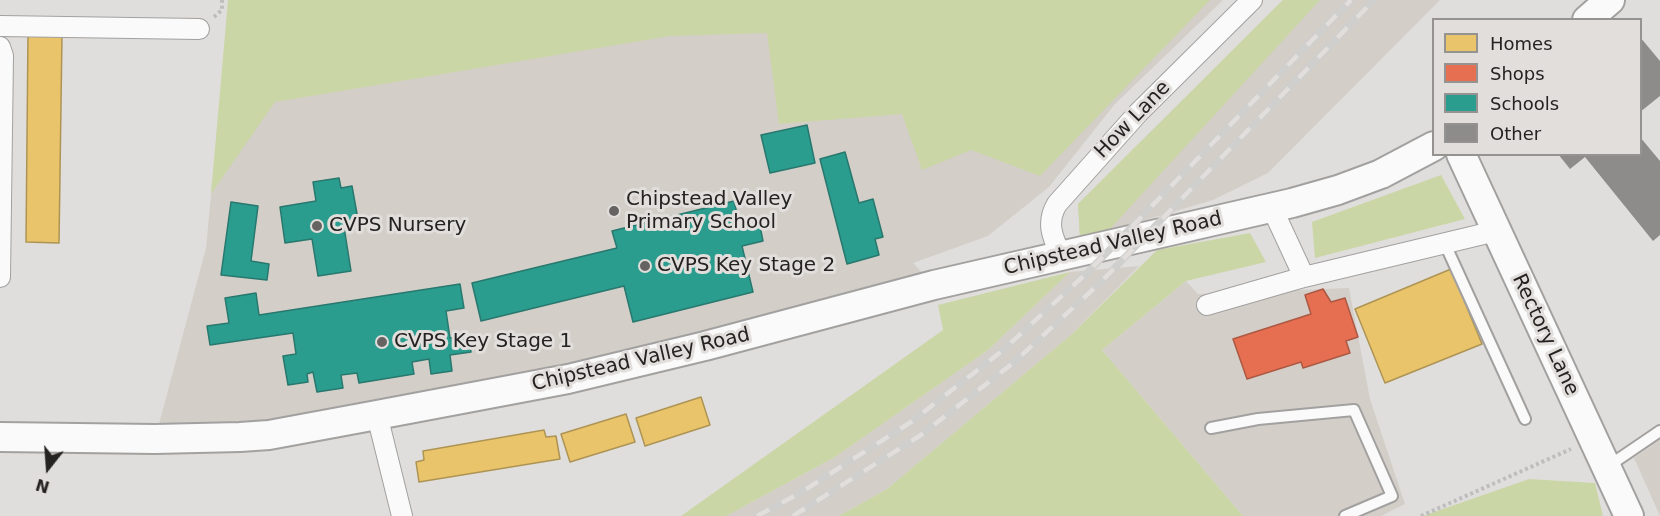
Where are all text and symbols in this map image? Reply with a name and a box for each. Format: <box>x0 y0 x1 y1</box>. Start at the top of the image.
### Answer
legend <box>1432 18 1642 156</box>
text: Homes <box>1490 33 1553 54</box>
text: Shops <box>1490 63 1545 84</box>
street label: How Lane <box>1090 76 1176 164</box>
text: Schools <box>1490 93 1559 114</box>
text: Other <box>1490 123 1541 144</box>
place label: Chipstead Valley Primary School <box>626 188 792 235</box>
marker: Chipstead Valley Primary School <box>607 204 621 218</box>
street label: Chipstead Valley Road <box>1002 207 1224 281</box>
place label: CVPS Nursery <box>329 214 466 238</box>
marker: CVPS Nursery <box>310 219 324 233</box>
place label: CVPS Key Stage 2 <box>657 254 835 278</box>
marker: CVPS Key Stage 2 <box>638 259 652 273</box>
street label: Rectory Lane <box>1506 270 1584 400</box>
street label: Chipstead Valley Road <box>530 323 752 397</box>
place label: CVPS Key Stage 1 <box>394 330 572 354</box>
marker: CVPS Key Stage 1 <box>375 335 389 349</box>
north arrow <box>18 438 78 498</box>
text: N <box>33 475 52 497</box>

